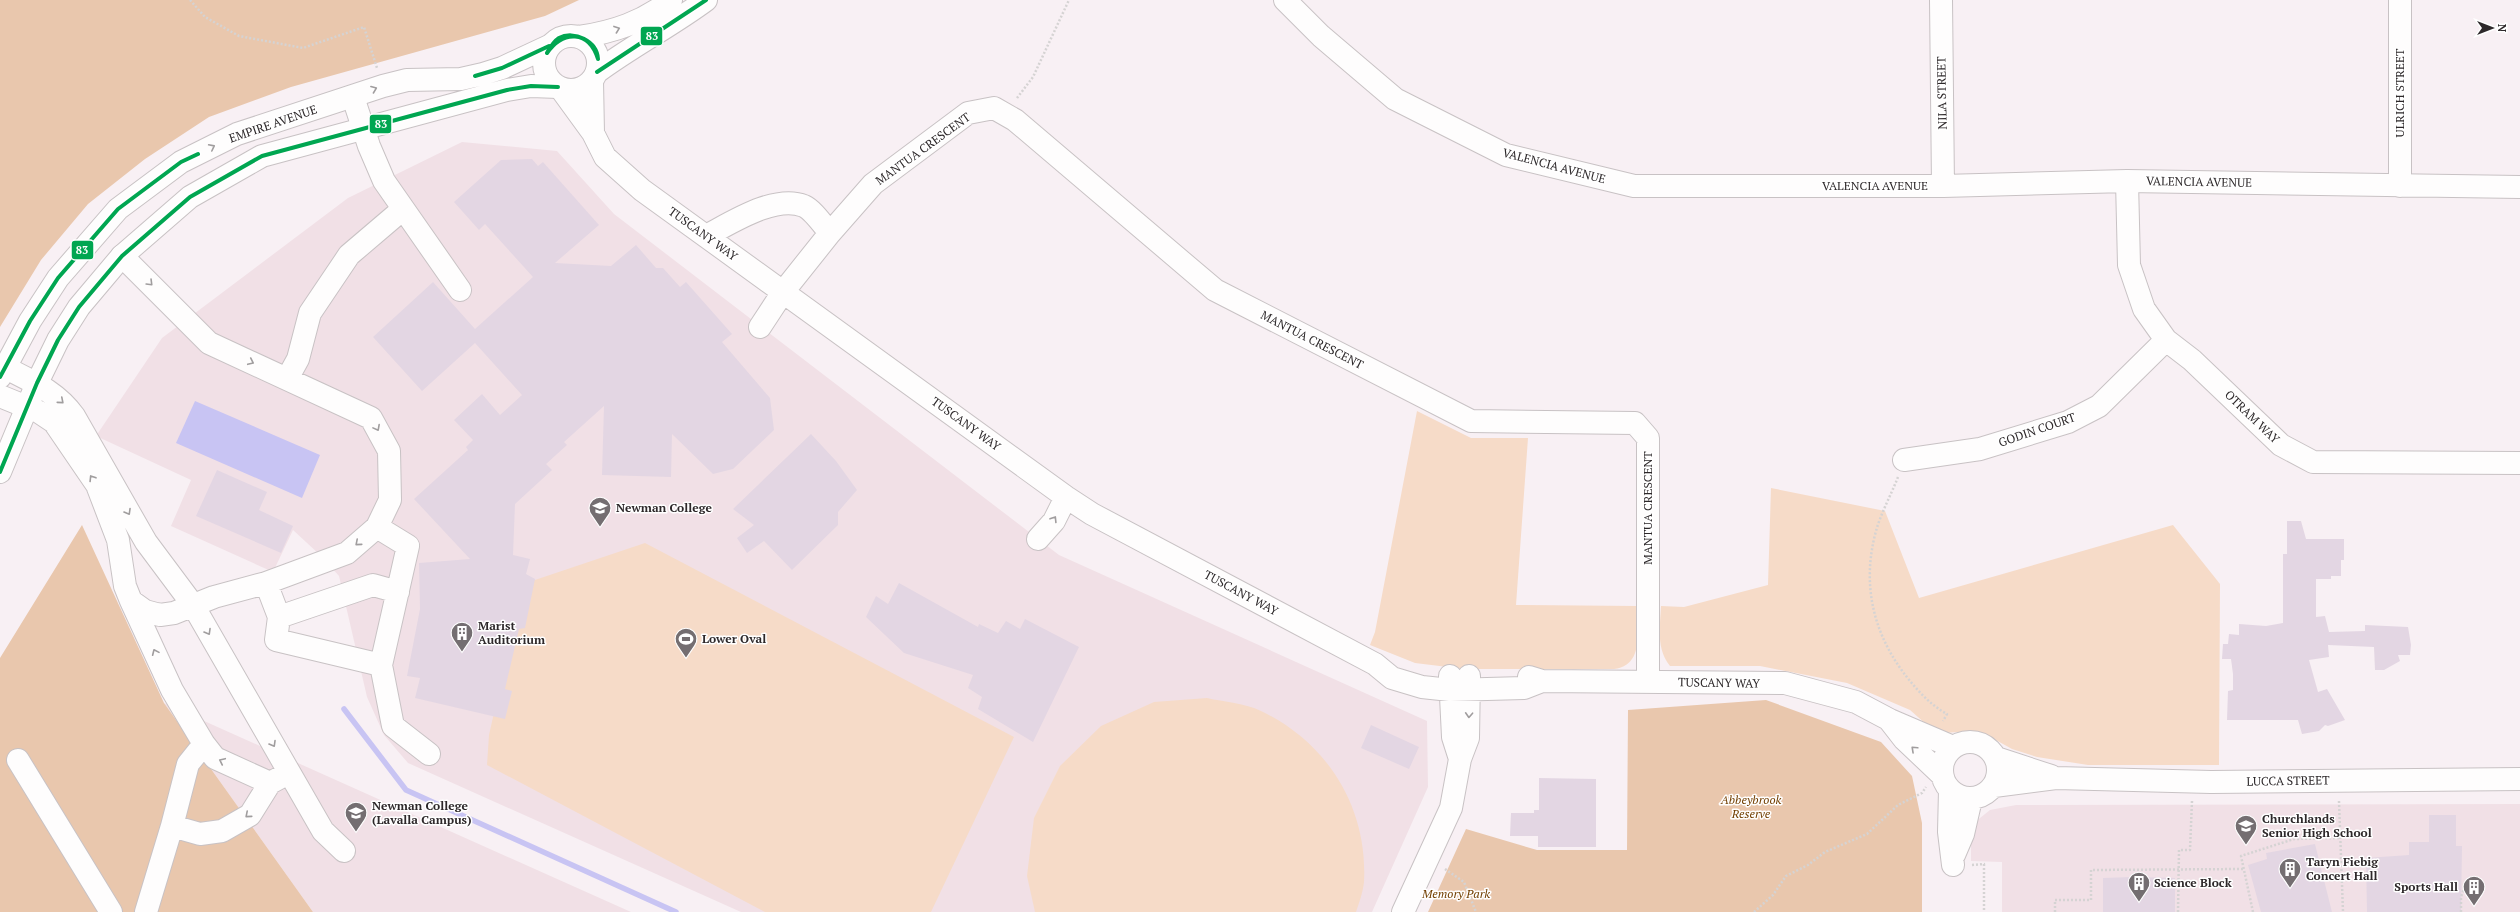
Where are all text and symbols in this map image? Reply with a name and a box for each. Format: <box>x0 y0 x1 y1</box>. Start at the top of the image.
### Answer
north arrow <box>2472 8 2512 48</box>
text: N <box>2495 24 2509 33</box>
one-way arrow <box>613 25 620 34</box>
line badge: 83 <box>640 26 663 46</box>
text: 83 <box>646 29 658 43</box>
street label: ULRICH STREET <box>2392 48 2407 137</box>
street label: NILA STREET <box>1933 56 1950 130</box>
one-way arrow <box>370 86 377 94</box>
street label: EMPIRE AVENUE <box>227 101 319 146</box>
street label: MANTUA CRESCENT <box>872 109 973 188</box>
line badge: 83 <box>369 114 392 134</box>
text: 83 <box>375 117 387 131</box>
one-way arrow <box>208 144 215 152</box>
street label: VALENCIA AVENUE <box>1501 145 1607 186</box>
street label: VALENCIA AVENUE <box>2146 173 2252 190</box>
street label: VALENCIA AVENUE <box>1822 178 1928 193</box>
street label: TUSCANY WAY <box>666 203 741 264</box>
line badge: 83 <box>71 240 94 260</box>
text: 83 <box>76 243 88 257</box>
one-way arrow <box>145 278 153 286</box>
street label: MANTUA CRESCENT <box>1258 307 1367 372</box>
one-way arrow <box>246 357 254 365</box>
street label: OTRAM WAY <box>2222 387 2283 447</box>
street label: TUSCANY WAY <box>929 393 1004 454</box>
one-way arrow <box>57 396 64 403</box>
street label: GODIN COURT <box>1996 409 2078 450</box>
one-way arrow <box>372 424 379 431</box>
street label: MANTUA CRESCENT <box>1640 451 1655 565</box>
one-way arrow <box>89 475 97 482</box>
school or university icon: Newman College <box>587 495 613 528</box>
place label: Newman College <box>616 500 712 515</box>
one-way arrow <box>124 508 131 515</box>
one-way arrow <box>1049 517 1056 524</box>
one-way arrow <box>355 539 363 546</box>
street label: TUSCANY WAY <box>1202 567 1281 619</box>
place label: Marist Auditorium <box>478 618 545 647</box>
building icon: Marist Auditorium <box>449 620 475 653</box>
sports icon: Lower Oval <box>673 626 699 659</box>
one-way arrow <box>203 627 210 635</box>
place label: Lower Oval <box>702 631 766 646</box>
one-way arrow <box>151 648 159 655</box>
street label: TUSCANY WAY <box>1678 674 1760 691</box>
one-way arrow <box>1465 712 1473 718</box>
one-way arrow <box>269 740 276 747</box>
one-way arrow <box>1911 746 1919 754</box>
one-way arrow <box>218 758 226 766</box>
street label: LUCCA STREET <box>2246 772 2330 789</box>
park label: Abbeybrook Reserve <box>1720 792 1781 821</box>
place label: Newman College (Lavalla Campus) <box>372 798 472 827</box>
school or university icon: Newman College (Lavalla Campus) <box>343 800 369 833</box>
one-way arrow <box>245 810 253 817</box>
place label: Churchlands Senior High School <box>2262 811 2372 840</box>
school or university icon: Churchlands Senior High School <box>2233 813 2259 846</box>
place label: Taryn Fiebig Concert Hall <box>2306 854 2378 883</box>
building icon: Taryn Fiebig Concert Hall <box>2277 856 2303 889</box>
building icon: Science Block <box>2126 870 2152 903</box>
building icon: Sports Hall <box>2461 874 2487 907</box>
place label: Science Block <box>2154 875 2232 890</box>
place label: Sports Hall <box>2394 879 2458 894</box>
park label: Memory Park <box>1421 886 1490 901</box>

